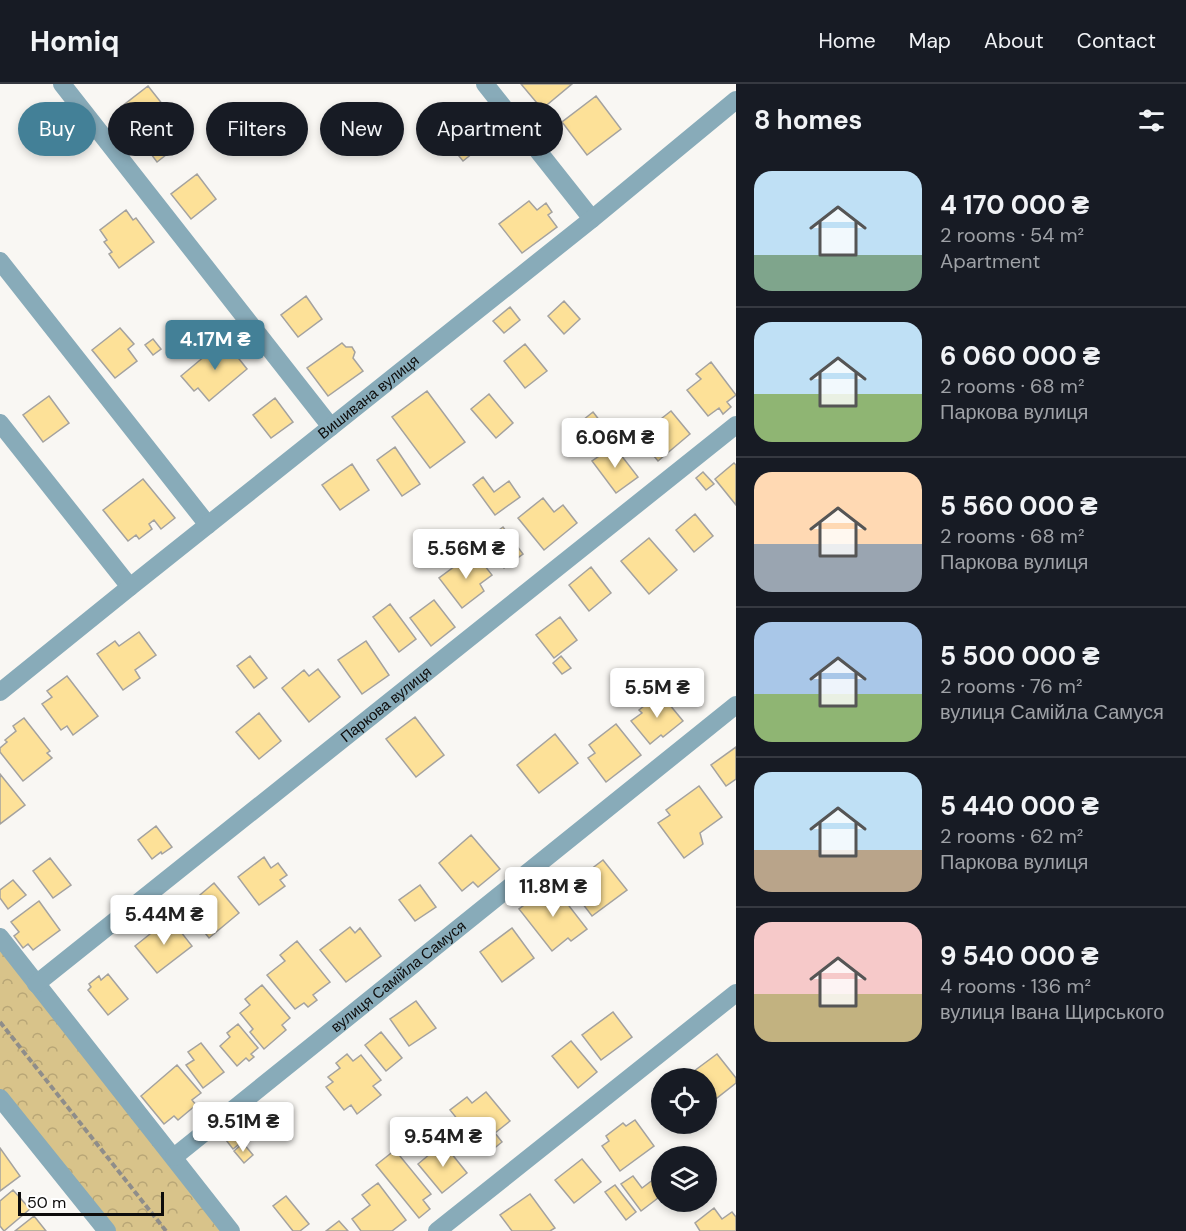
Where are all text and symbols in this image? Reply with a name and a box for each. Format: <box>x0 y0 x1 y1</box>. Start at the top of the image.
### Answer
text: Homiq <box>30 23 119 60</box>
text: Home <box>818 27 876 55</box>
text: Map <box>909 27 951 55</box>
text: About <box>984 27 1044 55</box>
text: Contact <box>1077 27 1156 55</box>
chip: Buy <box>18 102 96 156</box>
chip: Rent <box>108 102 194 156</box>
chip: Filters <box>206 102 308 156</box>
chip: New <box>320 102 404 156</box>
chip: Apartment <box>416 102 563 156</box>
text: 8 homes <box>754 103 862 137</box>
icon: filters <box>1135 104 1168 137</box>
text: 4 170 000 ₴ <box>940 188 1089 222</box>
icon: home <box>802 195 874 267</box>
text: 2 rooms · 54 m² <box>940 222 1084 248</box>
text: Apartment <box>940 248 1040 274</box>
pin: 4.17M ₴ <box>160 320 270 371</box>
text: 4.17M ₴ <box>179 326 251 352</box>
text: 6 060 000 ₴ <box>940 339 1100 373</box>
icon: home <box>802 346 874 418</box>
street label: Вишивана вулиця <box>314 350 423 444</box>
text: 2 rooms · 68 m² <box>940 373 1085 399</box>
text: Паркова вулиця <box>940 399 1088 425</box>
pin: 6.06M ₴ <box>560 418 670 469</box>
text: 6.06M ₴ <box>576 424 654 450</box>
text: 5 560 000 ₴ <box>940 489 1098 523</box>
icon: home <box>802 496 874 568</box>
text: 2 rooms · 68 m² <box>940 523 1085 549</box>
pin: 5.56M ₴ <box>411 529 521 580</box>
text: 5.56M ₴ <box>427 535 505 561</box>
text: Паркова вулиця <box>940 549 1088 575</box>
text: 5 500 000 ₴ <box>940 639 1100 673</box>
icon: home <box>802 646 874 718</box>
street label: Паркова вулиця <box>336 662 436 747</box>
pin: 5.5M ₴ <box>608 668 706 719</box>
text: 2 rooms · 76 m² <box>940 673 1083 699</box>
text: 5.5M ₴ <box>624 674 690 700</box>
text: вулиця Самійла Самуся <box>940 699 1164 725</box>
text: 5 440 000 ₴ <box>940 789 1099 823</box>
icon: home <box>802 796 874 868</box>
text: 2 rooms · 62 m² <box>940 823 1083 849</box>
text: Паркова вулиця <box>940 849 1088 875</box>
pin: 11.8M ₴ <box>498 867 608 918</box>
text: 11.8M ₴ <box>519 873 587 899</box>
pin: 5.44M ₴ <box>109 895 219 946</box>
text: 5.44M ₴ <box>124 901 204 927</box>
street label: вулиця Самійла Самуся <box>327 916 470 1037</box>
text: 9 540 000 ₴ <box>940 939 1098 973</box>
icon: home <box>802 946 874 1018</box>
text: 4 rooms · 136 m² <box>940 973 1091 999</box>
text: вулиця Івана Щирського <box>940 999 1164 1025</box>
map controls <box>651 1068 717 1212</box>
button: locate <box>651 1068 717 1134</box>
pin: 9.51M ₴ <box>188 1102 298 1153</box>
text: 9.51M ₴ <box>207 1108 279 1134</box>
pin: 9.54M ₴ <box>388 1117 498 1168</box>
text: 9.54M ₴ <box>404 1123 482 1149</box>
button: layers <box>651 1146 717 1212</box>
scale bar <box>18 1189 164 1216</box>
text: 50 m <box>27 1192 66 1213</box>

